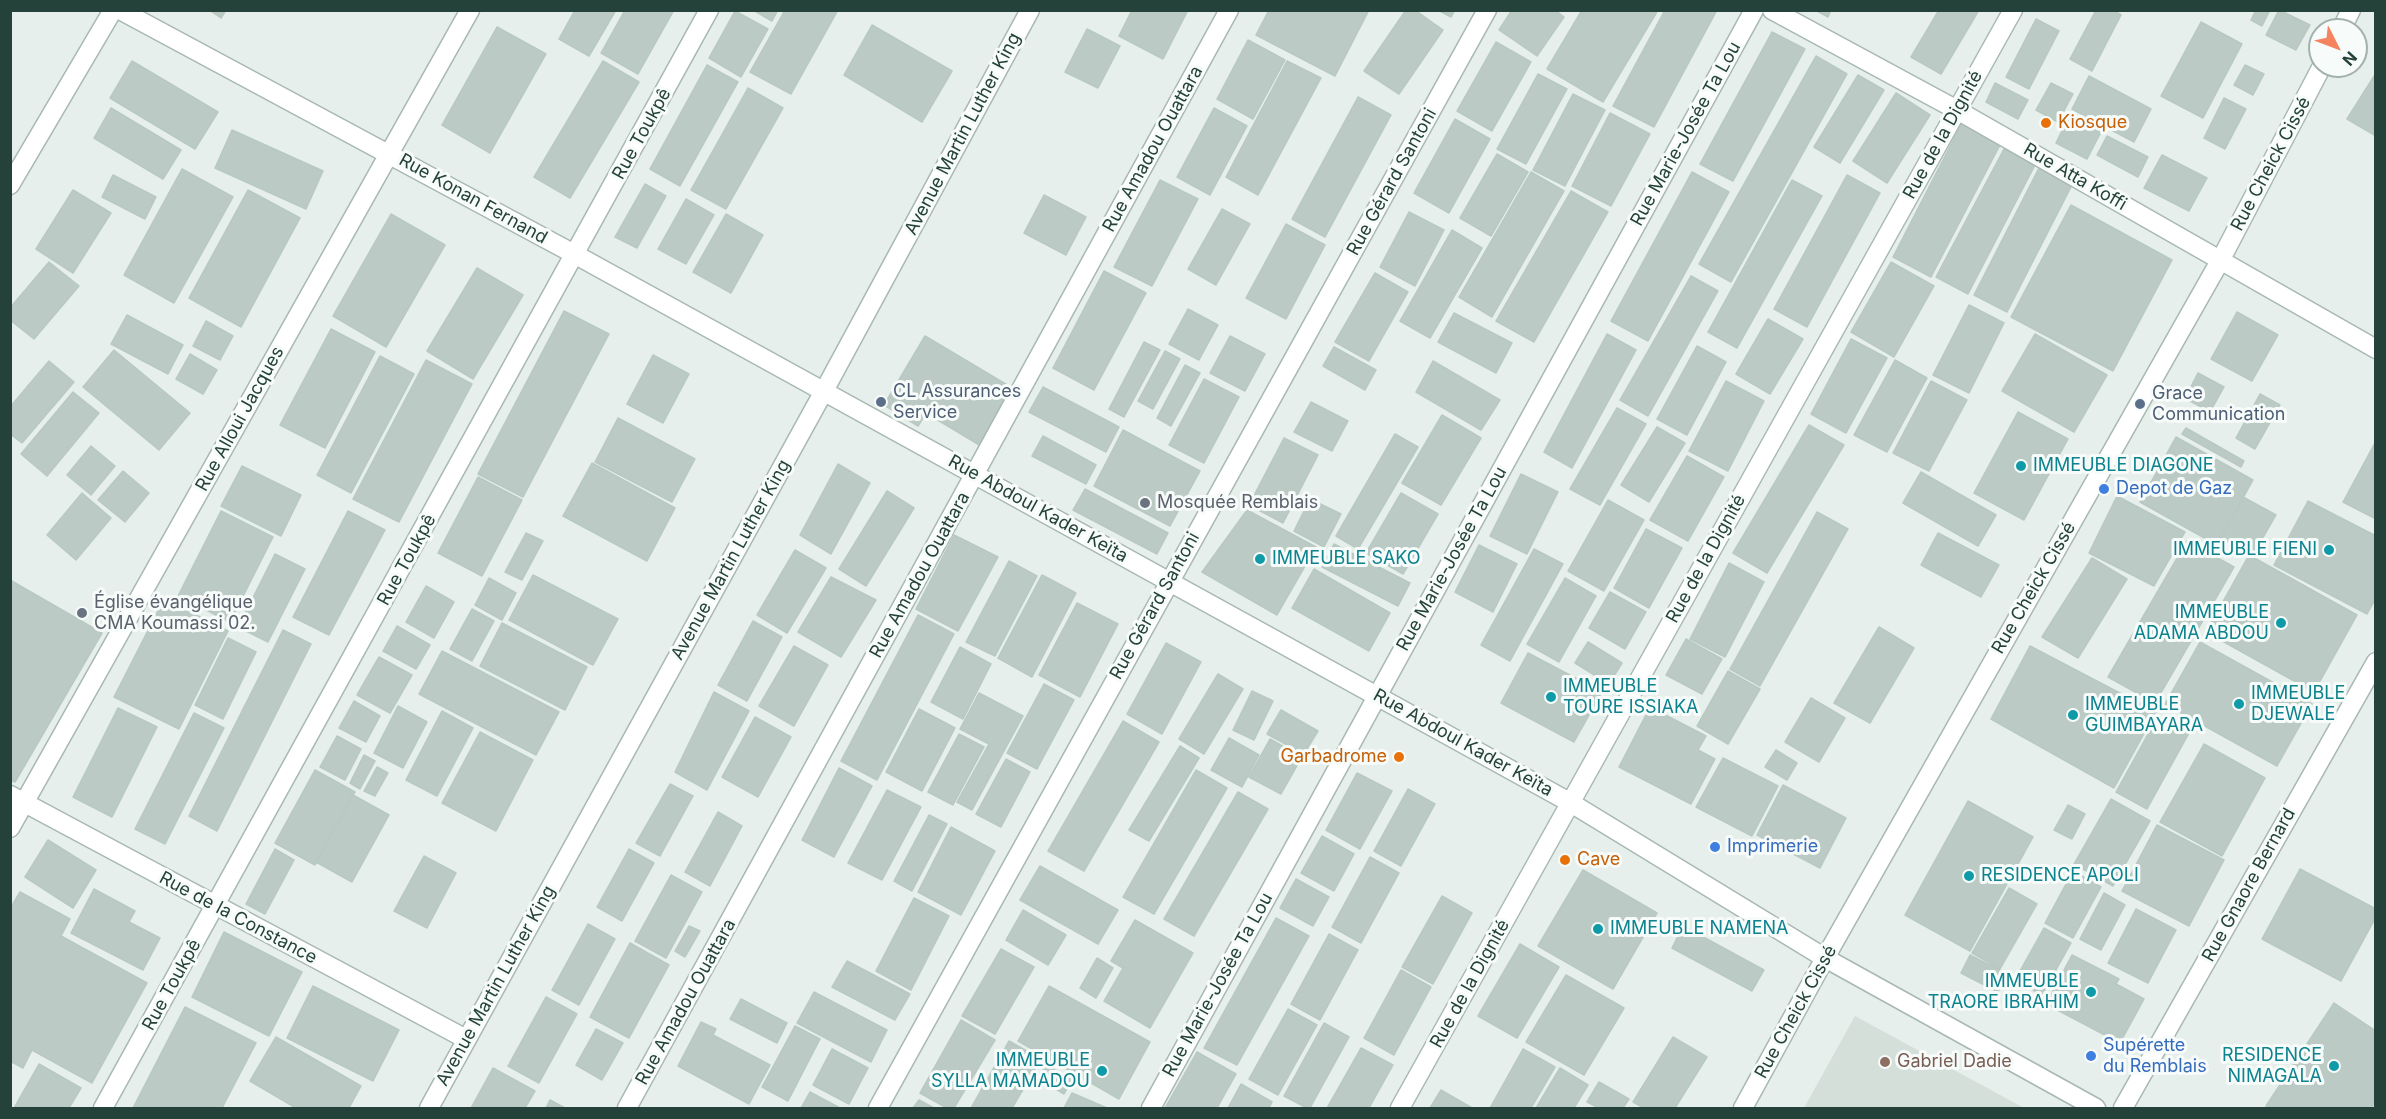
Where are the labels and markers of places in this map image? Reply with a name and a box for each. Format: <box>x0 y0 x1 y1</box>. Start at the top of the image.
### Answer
place label: Kiosque <box>2058 112 2127 134</box>
marker: Kiosque <box>2039 116 2053 130</box>
place label: CL Assurances Service <box>893 381 1021 424</box>
place label: Grace Communication <box>2152 383 2285 426</box>
marker: CL Assurances Service <box>874 395 888 409</box>
marker: Grace Communication <box>2133 397 2147 411</box>
place label: IMMEUBLE DIAGONE <box>2033 455 2214 477</box>
marker: IMMEUBLE DIAGONE <box>2014 459 2028 473</box>
place label: Depot de Gaz <box>2116 478 2232 500</box>
marker: Depot de Gaz <box>2097 482 2111 496</box>
place label: Mosquée Remblais <box>1157 492 1318 514</box>
marker: Mosquée Remblais <box>1138 496 1152 510</box>
place label: IMMEUBLE FIENI <box>2173 539 2317 561</box>
marker: IMMEUBLE FIENI <box>2322 543 2336 557</box>
place label: IMMEUBLE SAKO <box>1272 548 1421 570</box>
marker: IMMEUBLE SAKO <box>1253 552 1267 566</box>
place label: Église évangélique CMA Koumassi 02. <box>94 592 256 634</box>
place label: IMMEUBLE ADAMA ABDOU <box>2134 602 2269 644</box>
marker: Église évangélique CMA Koumassi 02. <box>75 606 89 620</box>
marker: IMMEUBLE ADAMA ABDOU <box>2274 616 2288 630</box>
place label: IMMEUBLE TOURE ISSIAKA <box>1563 676 1698 718</box>
place label: IMMEUBLE DJEWALE <box>2251 683 2345 726</box>
marker: IMMEUBLE TOURE ISSIAKA <box>1544 690 1558 704</box>
place label: IMMEUBLE GUIMBAYARA <box>2085 694 2203 736</box>
marker: IMMEUBLE DJEWALE <box>2232 697 2246 711</box>
marker: IMMEUBLE GUIMBAYARA <box>2066 708 2080 722</box>
place label: Garbadrome <box>1281 746 1387 768</box>
marker: Garbadrome <box>1392 750 1406 764</box>
place label: Imprimerie <box>1727 836 1818 858</box>
marker: Imprimerie <box>1708 840 1722 854</box>
place label: Cave <box>1577 849 1620 871</box>
marker: Cave <box>1558 853 1572 867</box>
place label: RESIDENCE APOLI <box>1981 865 2139 887</box>
marker: RESIDENCE APOLI <box>1962 869 1976 883</box>
place label: IMMEUBLE NAMENA <box>1610 918 1788 940</box>
marker: IMMEUBLE NAMENA <box>1591 922 1605 936</box>
place label: IMMEUBLE TRAORE IBRAHIM <box>1928 971 2079 1014</box>
marker: IMMEUBLE TRAORE IBRAHIM <box>2084 985 2098 999</box>
place label: Supérette du Remblais <box>2103 1035 2207 1078</box>
place label: RESIDENCE NIMAGALA <box>2222 1045 2322 1088</box>
marker: Supérette du Remblais <box>2084 1049 2098 1063</box>
place label: IMMEUBLE SYLLA MAMADOU <box>931 1050 1090 1092</box>
place label: Gabriel Dadie <box>1897 1051 2012 1073</box>
marker: Gabriel Dadie <box>1878 1055 1892 1069</box>
marker: RESIDENCE NIMAGALA <box>2327 1059 2341 1073</box>
marker: IMMEUBLE SYLLA MAMADOU <box>1095 1064 1109 1078</box>

